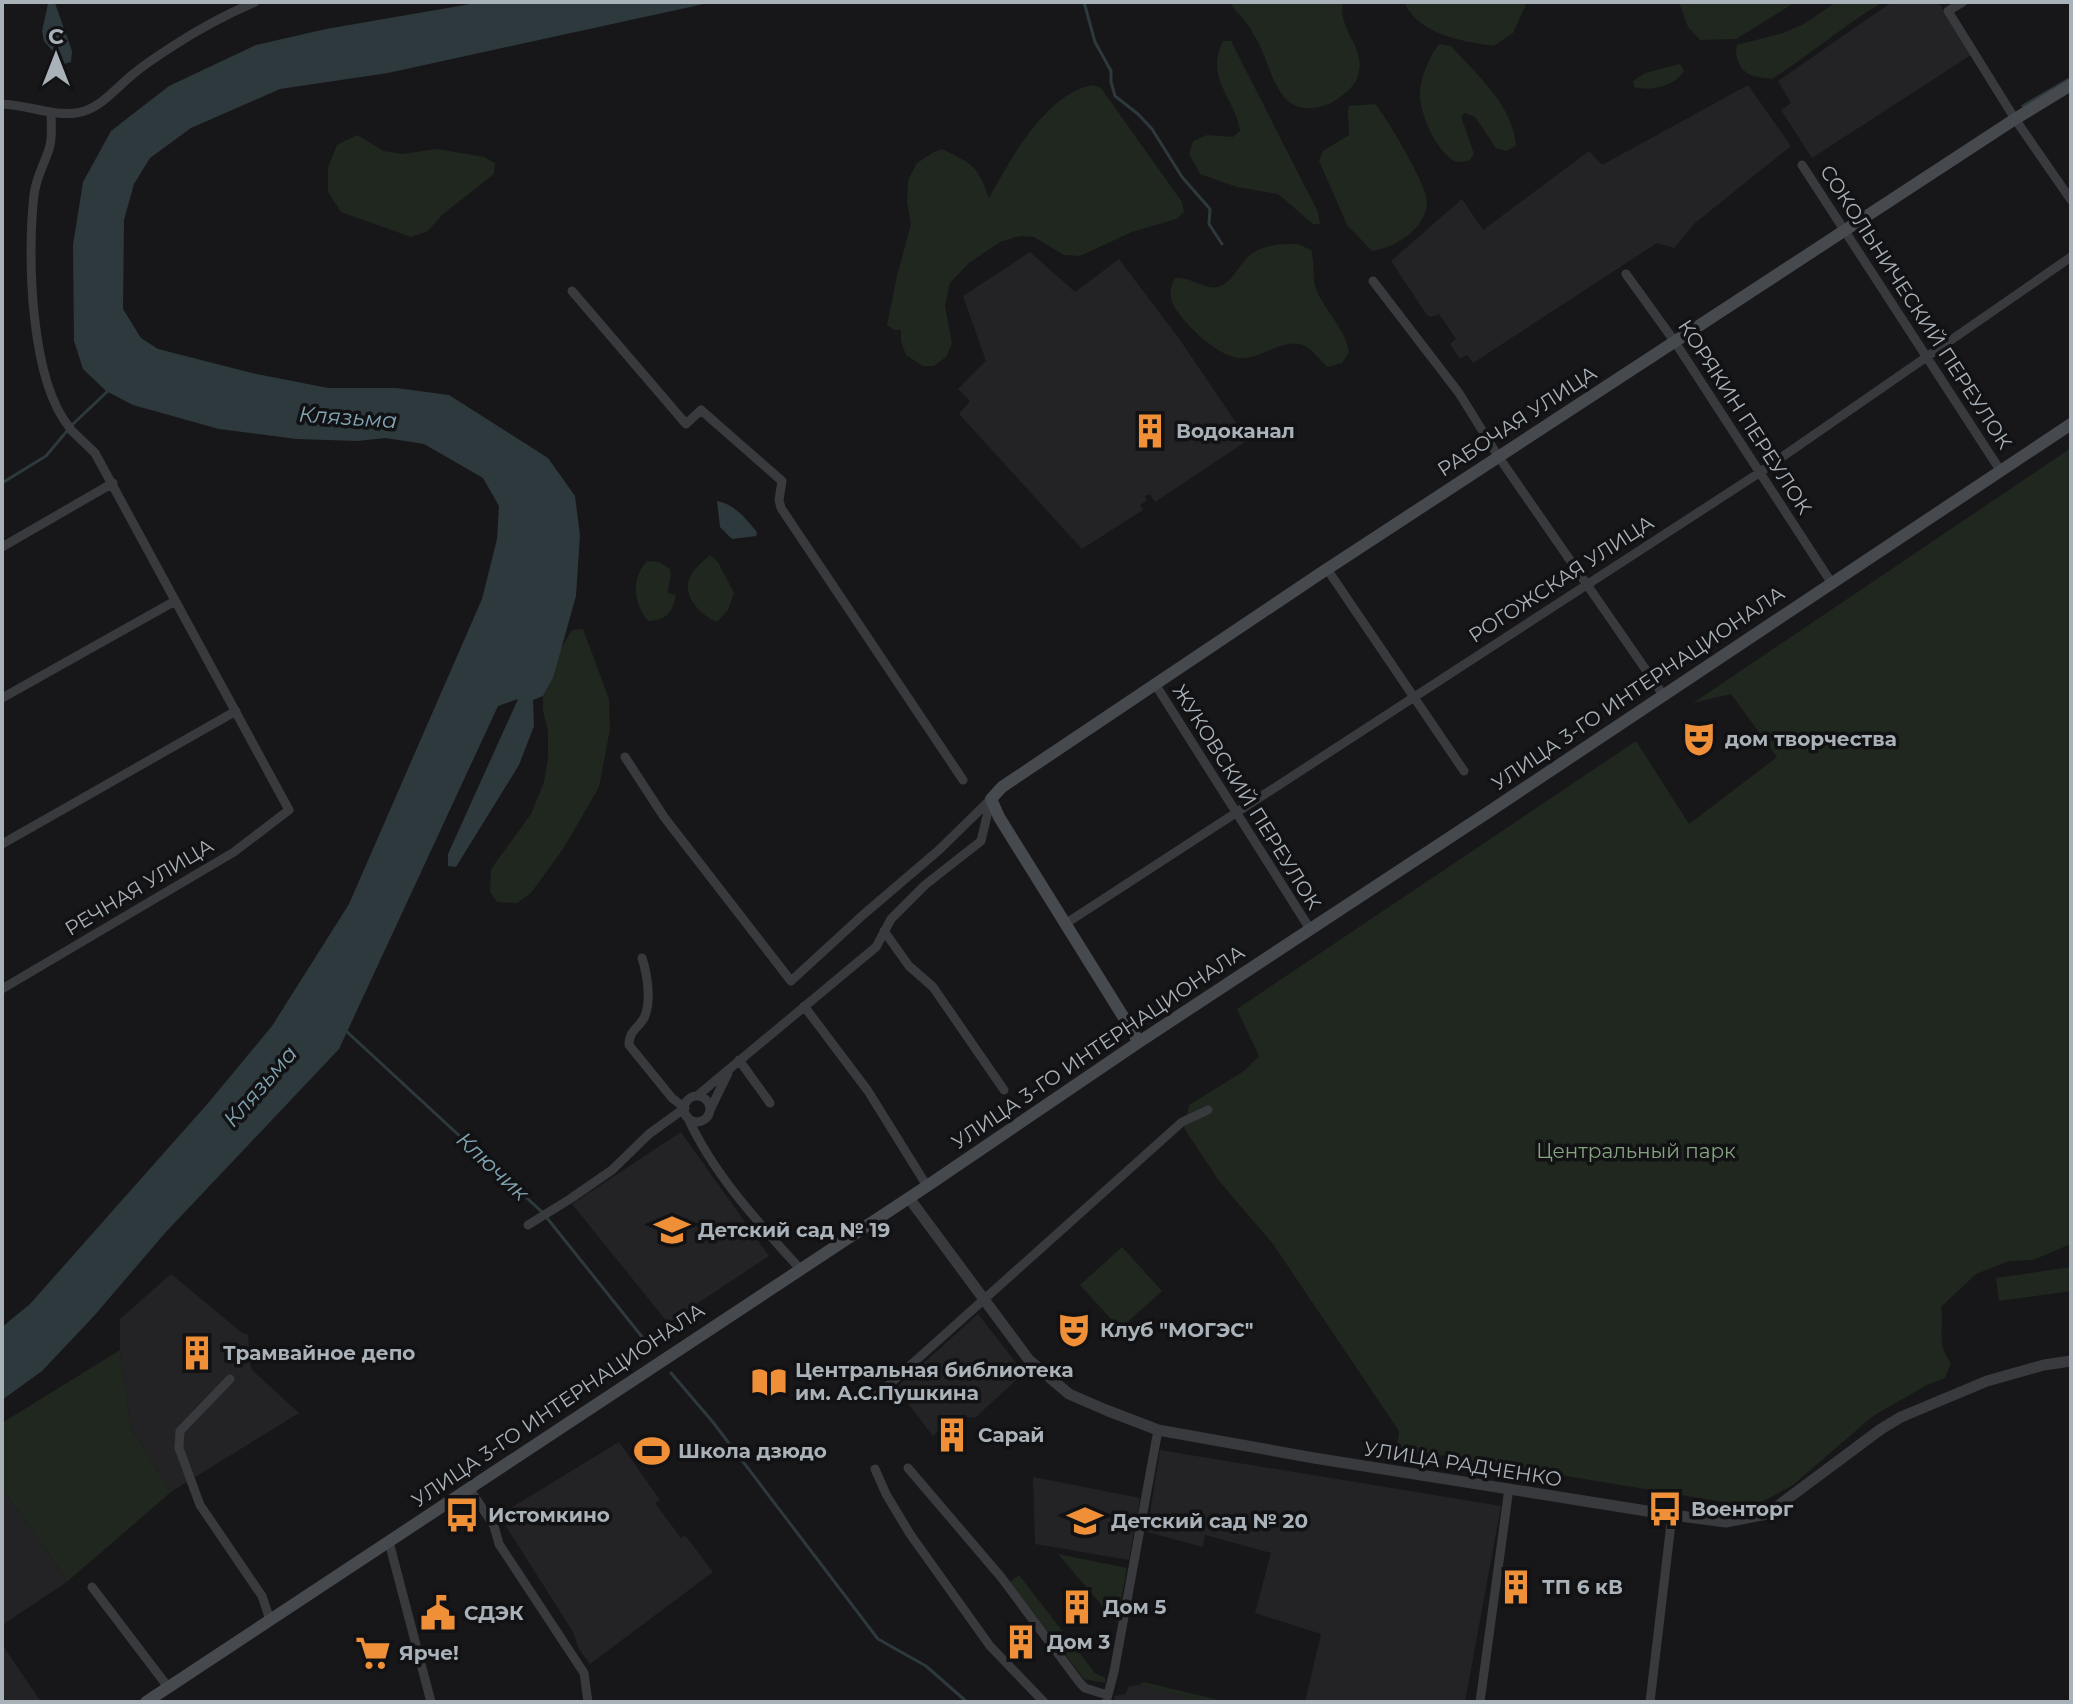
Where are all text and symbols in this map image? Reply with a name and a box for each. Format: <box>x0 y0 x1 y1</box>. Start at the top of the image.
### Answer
north arrow <box>16 16 96 96</box>
text: С <box>48 23 64 50</box>
street label: СОКОЛЬНИЧЕСКИЙ ПЕРЕУЛОК <box>1815 160 2017 454</box>
street label: КОРЯКИН ПЕРЕУЛОК <box>1673 315 1817 519</box>
street label: РАБОЧАЯ УЛИЦА <box>1433 361 1601 481</box>
water label: Клязьма <box>298 401 398 434</box>
building icon: Водоканал <box>1131 412 1169 450</box>
place label: Водоканал <box>1176 419 1295 443</box>
street label: РОГОЖСКАЯ УЛИЦА <box>1464 510 1658 648</box>
street label: УЛИЦА 3-ГО ИНТЕРНАЦИОНАЛА <box>1487 581 1789 795</box>
street label: ЖУКОВСКИЙ ПЕРЕУЛОК <box>1168 680 1326 914</box>
theatre icon: дом творчества <box>1680 720 1718 758</box>
place label: дом творчества <box>1725 727 1897 751</box>
street label: РЕЧНАЯ УЛИЦА <box>60 833 218 941</box>
street label: УЛИЦА 3-ГО ИНТЕРНАЦИОНАЛА <box>947 940 1249 1154</box>
water label: Клязьма <box>218 1040 303 1132</box>
water label: Ключик <box>451 1126 535 1208</box>
park label: Центральный парк <box>1536 1139 1736 1163</box>
school or university icon: Детский сад № 19 <box>653 1211 691 1249</box>
place label: Детский сад № 19 <box>698 1218 890 1242</box>
street label: УЛИЦА 3-ГО ИНТЕРНАЦИОНАЛА <box>407 1298 709 1512</box>
theatre icon: Клуб "МОГЭС" <box>1055 1311 1093 1349</box>
place label: Клуб "МОГЭС" <box>1100 1318 1253 1342</box>
building icon: Трамвайное депо <box>178 1334 216 1372</box>
place label: Трамвайное депо <box>223 1341 415 1365</box>
place label: Центральная библиотека им. А.С.Пушкина <box>795 1358 1074 1405</box>
library icon: Центральная библиотека им. А.С.Пушкина <box>750 1363 788 1401</box>
building icon: Сарай <box>933 1416 971 1454</box>
place label: Сарай <box>978 1423 1045 1447</box>
sports icon: Школа дзюдо <box>633 1432 671 1470</box>
street label: УЛИЦА РАДЧЕНКО <box>1362 1436 1564 1492</box>
place label: Школа дзюдо <box>678 1439 827 1463</box>
bus stop icon: Военторг <box>1646 1490 1684 1528</box>
bus stop icon: Истомкино <box>443 1496 481 1534</box>
place label: Военторг <box>1691 1497 1794 1521</box>
school or university icon: Детский сад № 20 <box>1066 1502 1104 1540</box>
place label: Истомкино <box>488 1503 610 1527</box>
place label: Детский сад № 20 <box>1111 1509 1308 1533</box>
building icon: ТП 6 кВ <box>1497 1568 1535 1606</box>
place label: ТП 6 кВ <box>1542 1575 1623 1599</box>
building icon: Дом 5 <box>1058 1588 1096 1626</box>
public building icon: СДЭК <box>419 1594 457 1632</box>
place label: Дом 5 <box>1103 1595 1167 1619</box>
place label: СДЭК <box>464 1601 524 1625</box>
building icon: Дом 3 <box>1002 1623 1040 1661</box>
place label: Дом 3 <box>1047 1630 1111 1654</box>
supermarket icon: Ярче! <box>354 1634 392 1672</box>
place label: Ярче! <box>399 1641 459 1665</box>

